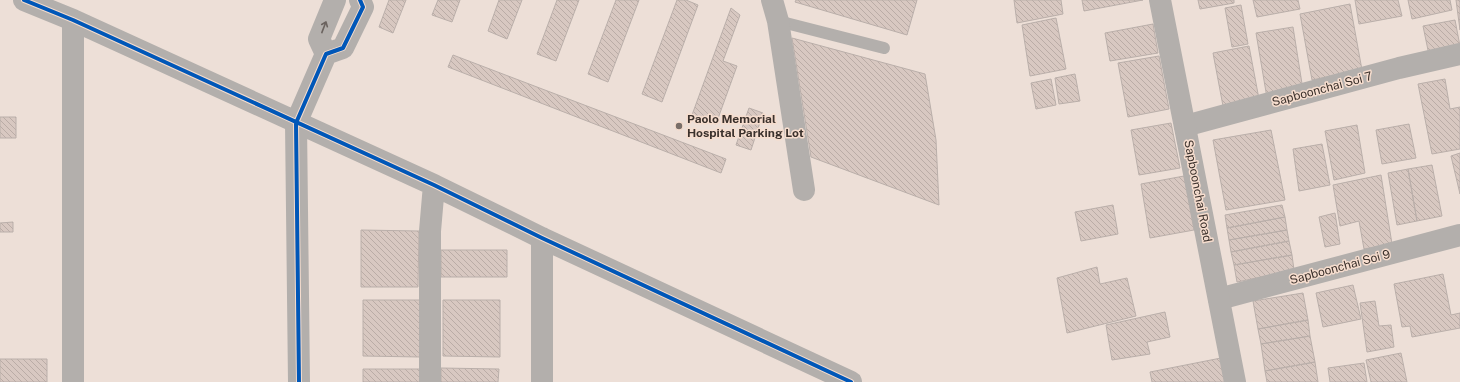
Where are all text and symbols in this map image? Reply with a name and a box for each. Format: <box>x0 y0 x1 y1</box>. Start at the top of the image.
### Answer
one-way arrow <box>320 21 328 33</box>
street label: Sapboonchai Soi 7 <box>1270 69 1374 109</box>
place label: Paolo Memorial Hospital Parking Lot <box>687 112 804 140</box>
marker: Paolo Memorial Hospital Parking Lot <box>674 121 684 131</box>
street label: Sapboonchai Road <box>1181 139 1215 243</box>
street label: Sapboonchai Soi 9 <box>1288 247 1392 287</box>

